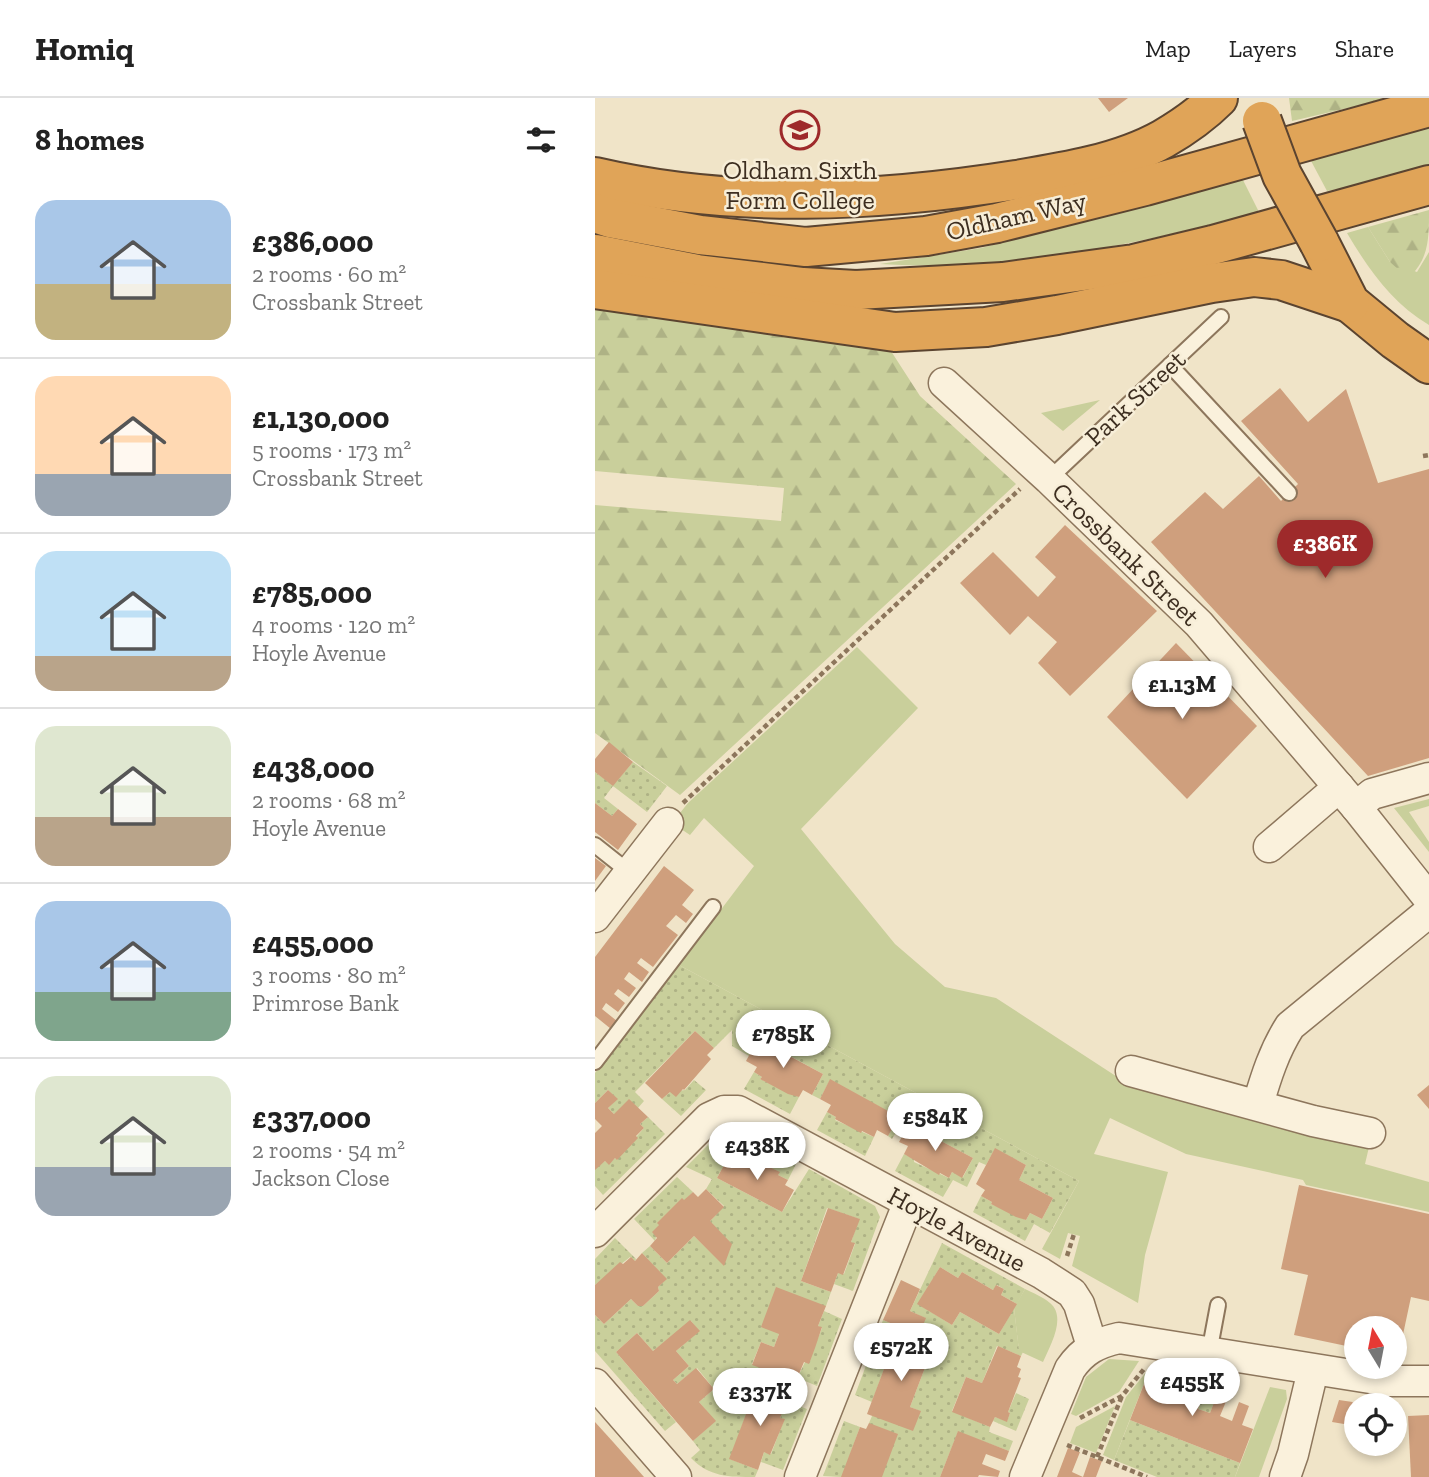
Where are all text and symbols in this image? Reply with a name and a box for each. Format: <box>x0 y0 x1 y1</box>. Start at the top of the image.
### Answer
text: Homiq <box>35 29 134 68</box>
text: Map <box>1145 34 1191 63</box>
text: Layers <box>1229 34 1297 63</box>
text: Share <box>1335 34 1394 63</box>
school or university icon: Oldham Sixth Form College <box>779 109 821 151</box>
icon: filters <box>522 121 560 159</box>
text: 8 homes <box>35 122 144 158</box>
place label: Oldham Sixth Form College <box>723 154 877 216</box>
street label: Oldham Way <box>943 184 1090 248</box>
text: £386,000 <box>252 224 374 260</box>
icon: home <box>91 228 175 312</box>
text: 2 rooms · 60 m² <box>252 260 406 288</box>
text: Crossbank Street <box>252 288 423 316</box>
street label: Park Street <box>1078 343 1192 453</box>
text: £1,130,000 <box>252 400 390 436</box>
icon: home <box>91 404 175 488</box>
text: 5 rooms · 173 m² <box>252 436 411 464</box>
text: Crossbank Street <box>252 464 423 492</box>
street label: Crossbank Street <box>1045 475 1207 633</box>
pin: £386K <box>1276 520 1374 580</box>
text: £386K <box>1293 529 1357 557</box>
text: £785,000 <box>252 575 372 611</box>
icon: home <box>91 579 175 663</box>
text: 4 rooms · 120 m² <box>252 611 415 639</box>
text: Hoyle Avenue <box>252 639 386 667</box>
pin: £1.13M <box>1125 662 1239 721</box>
text: £1.13M <box>1148 670 1216 698</box>
text: £438,000 <box>252 750 375 786</box>
icon: home <box>91 754 175 838</box>
text: 2 rooms · 68 m² <box>252 786 405 814</box>
text: Hoyle Avenue <box>252 814 386 842</box>
text: £455,000 <box>252 925 374 961</box>
icon: home <box>91 929 175 1013</box>
text: 3 rooms · 80 m² <box>252 961 406 989</box>
text: Primrose Bank <box>252 989 399 1017</box>
pin: £785K <box>734 1010 832 1070</box>
text: £785K <box>752 1019 814 1047</box>
pin: £584K <box>886 1094 984 1153</box>
text: £337,000 <box>252 1100 371 1136</box>
text: £584K <box>903 1102 967 1130</box>
icon: home <box>91 1104 175 1188</box>
pin: £438K <box>708 1122 806 1182</box>
text: £438K <box>725 1131 789 1159</box>
text: 2 rooms · 54 m² <box>252 1136 405 1164</box>
text: Jackson Close <box>252 1164 390 1192</box>
street label: Hoyle Avenue <box>883 1179 1031 1279</box>
north arrow <box>1344 1316 1407 1379</box>
map controls <box>1344 1316 1407 1456</box>
pin: £572K <box>852 1324 950 1383</box>
text: £572K <box>870 1332 932 1360</box>
pin: £455K <box>1143 1358 1241 1418</box>
text: £455K <box>1160 1367 1224 1395</box>
pin: £337K <box>711 1368 809 1428</box>
text: £337K <box>729 1377 791 1405</box>
button: locate <box>1344 1393 1407 1456</box>

